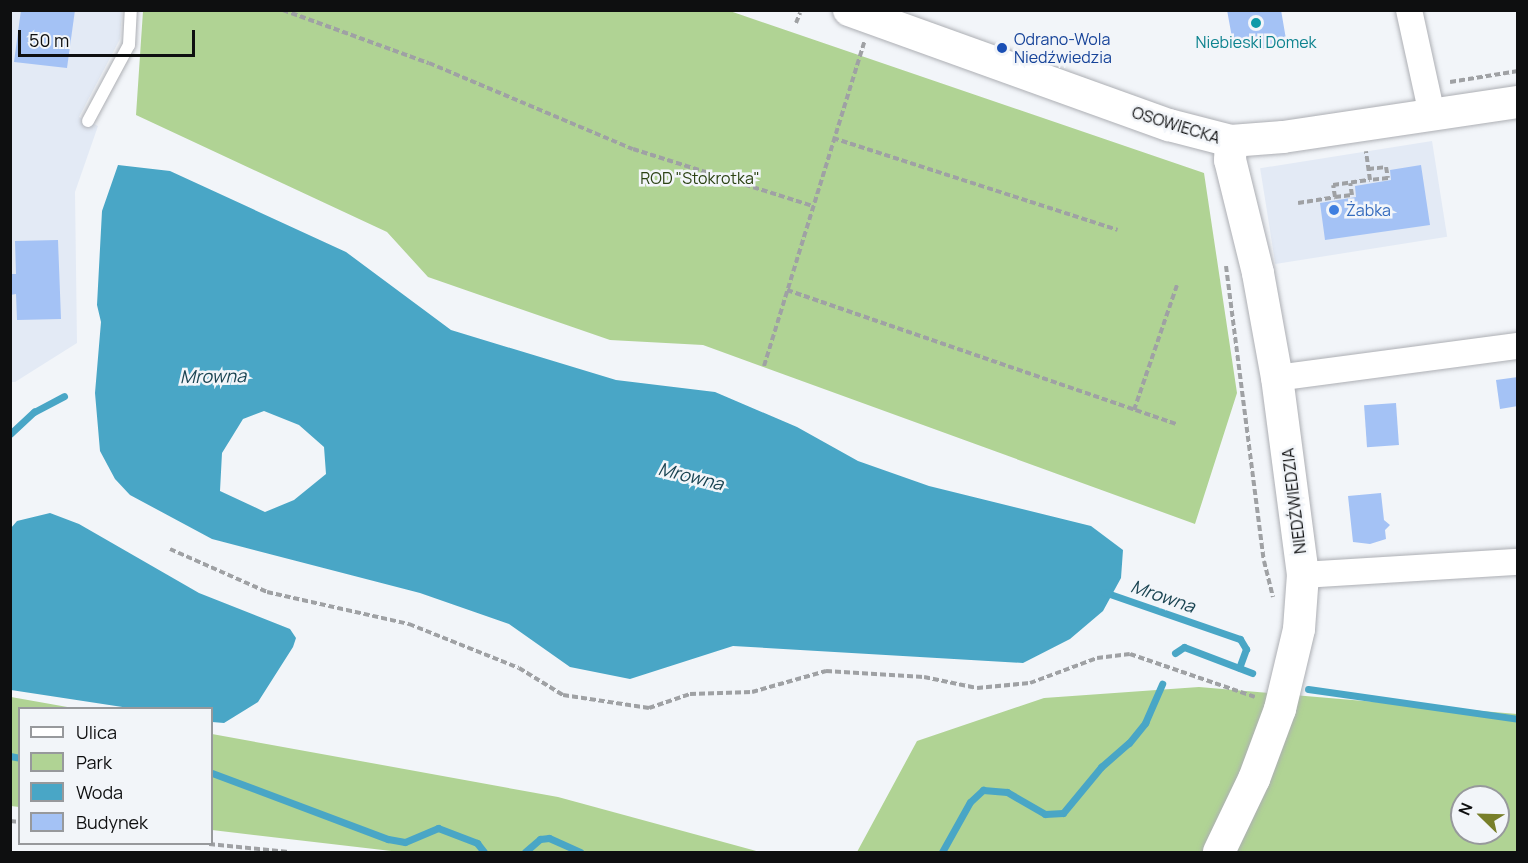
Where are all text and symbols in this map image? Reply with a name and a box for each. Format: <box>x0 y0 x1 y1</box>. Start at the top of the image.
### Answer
marker: Niebieski Domek <box>1249 16 1263 30</box>
scale bar <box>21 18 198 56</box>
text: 50 m <box>29 28 69 52</box>
place label: Odrano-Wola Niedźwiedzia <box>1014 29 1112 67</box>
place label: Niebieski Domek <box>1196 32 1316 52</box>
marker: Odrano-Wola Niedźwiedzia <box>995 41 1009 55</box>
street label: OSOWIECKA <box>1130 103 1222 147</box>
park label: ROD "Stokrotka" <box>640 168 760 188</box>
place label: Żabka <box>1346 200 1391 220</box>
marker: Żabka <box>1327 203 1341 217</box>
water label: Mrowna <box>180 365 246 387</box>
street label: NIEDŹWIEDZIA <box>1278 447 1310 555</box>
water label: Mrowna <box>656 458 726 494</box>
water label: Mrowna <box>1128 575 1198 617</box>
legend <box>18 707 213 845</box>
text: Ulica <box>76 720 117 744</box>
text: Park <box>76 750 112 774</box>
text: Woda <box>76 780 123 804</box>
north arrow <box>1450 785 1510 845</box>
text: N <box>1453 799 1478 818</box>
text: Budynek <box>76 810 148 834</box>

